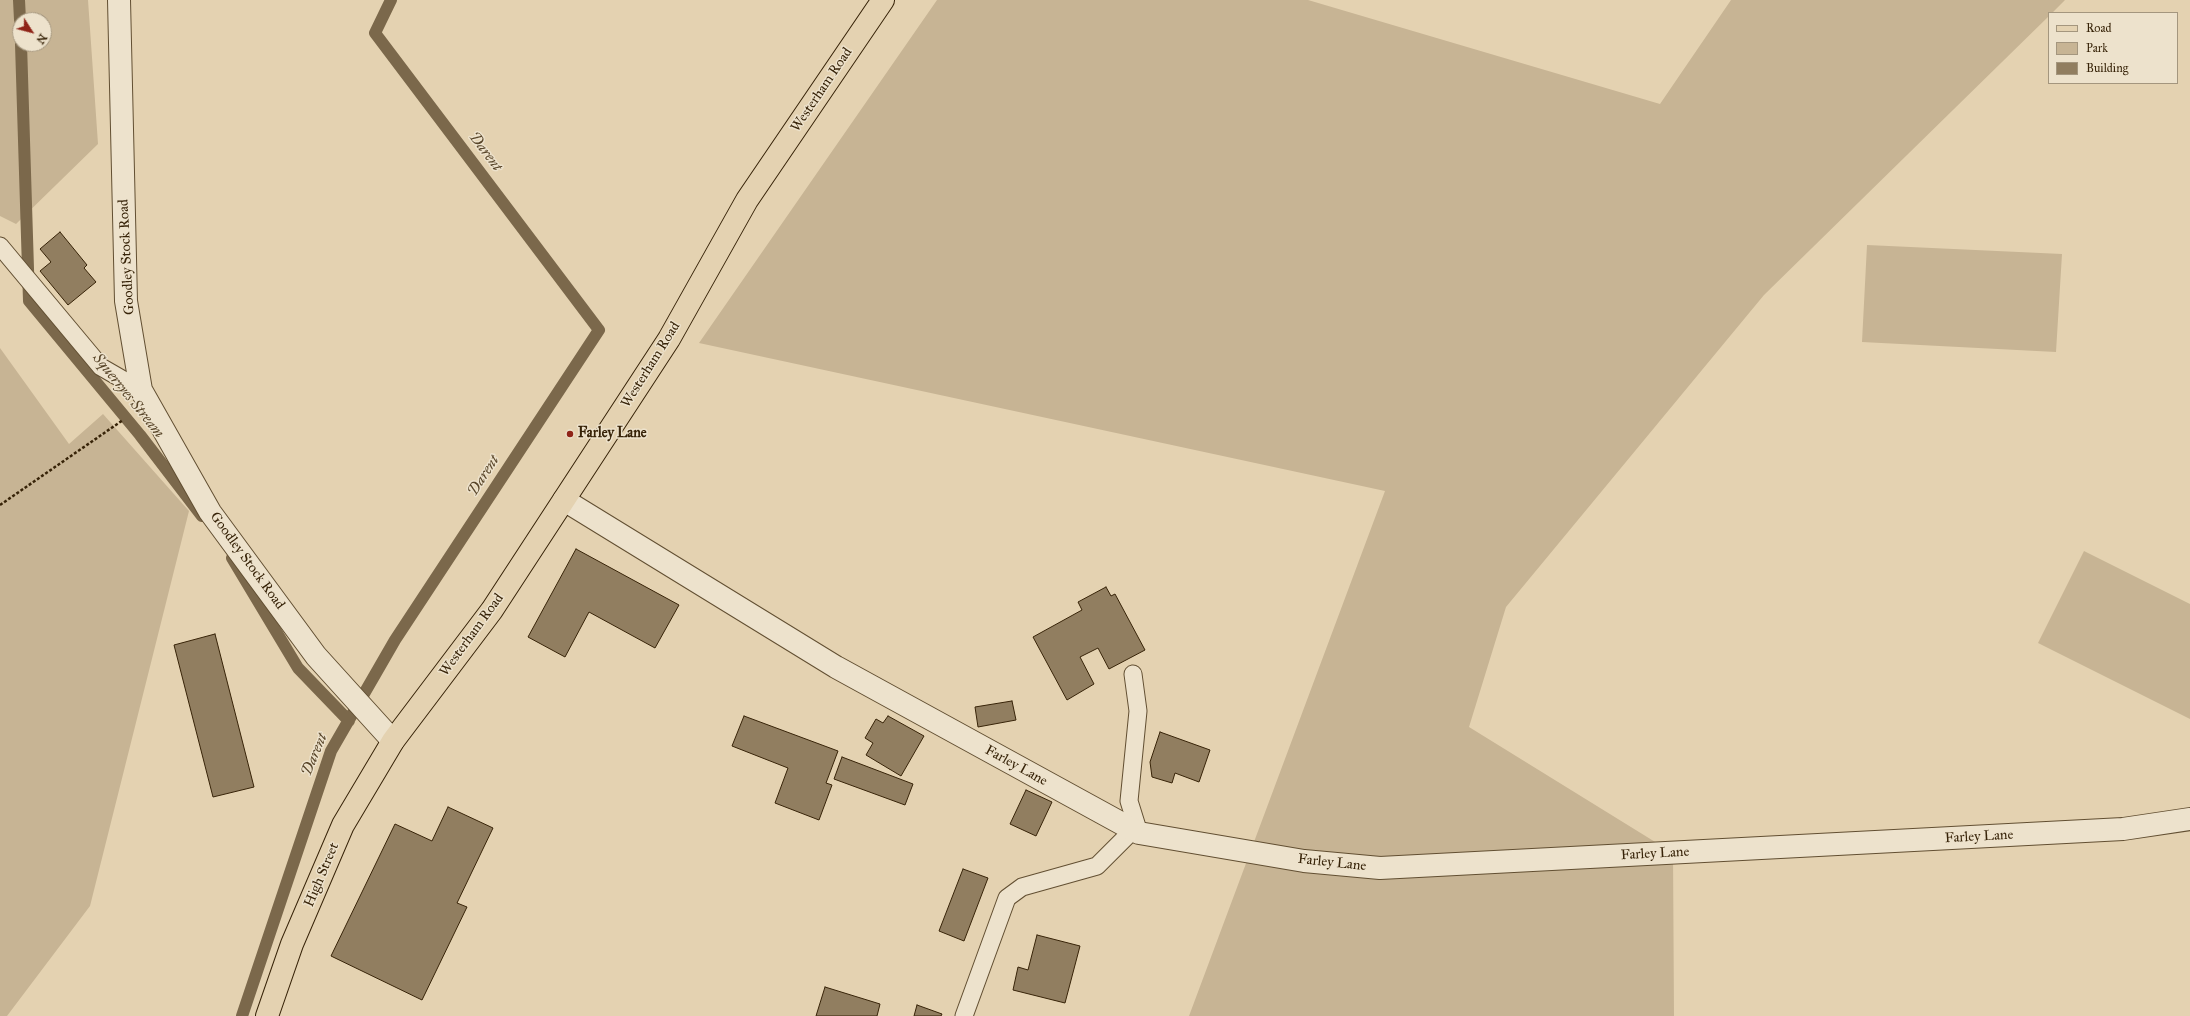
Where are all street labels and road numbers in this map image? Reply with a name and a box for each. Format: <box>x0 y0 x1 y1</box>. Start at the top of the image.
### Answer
street label: Westerham Road <box>788 45 856 135</box>
street label: Goodley Stock Road <box>116 199 138 315</box>
street label: Westerham Road <box>618 319 684 411</box>
street label: Goodley Stock Road <box>206 509 288 613</box>
street label: Westerham Road <box>436 590 508 680</box>
street label: Farley Lane <box>982 742 1050 790</box>
street label: Farley Lane <box>1944 827 2014 847</box>
street label: High Street <box>301 840 343 910</box>
street label: Farley Lane <box>1620 844 1690 864</box>
street label: Farley Lane <box>1297 851 1367 875</box>

